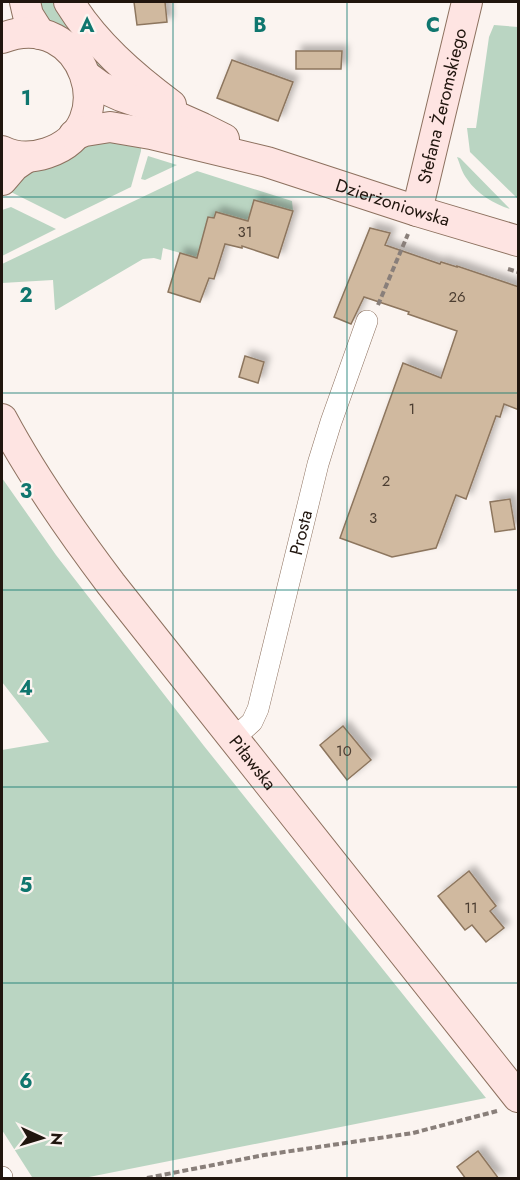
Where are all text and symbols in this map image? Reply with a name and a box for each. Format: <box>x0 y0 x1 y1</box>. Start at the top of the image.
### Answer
text: A <box>79 11 95 40</box>
text: B <box>253 11 267 40</box>
text: C <box>426 11 440 40</box>
street label: Stefana Żeromskiego <box>411 25 473 186</box>
text: 1 <box>21 84 31 113</box>
street label: Dzierżoniowska <box>332 172 453 233</box>
house number: 31 <box>238 221 252 243</box>
text: 2 <box>19 281 33 310</box>
house number: 26 <box>448 286 466 308</box>
house number: 1 <box>409 398 415 420</box>
house number: 2 <box>382 470 390 492</box>
text: 3 <box>20 477 32 506</box>
street label: Prosta <box>283 507 319 558</box>
house number: 3 <box>369 507 377 529</box>
text: 4 <box>19 674 33 703</box>
street label: Piławska <box>223 730 283 796</box>
house number: 10 <box>336 740 352 762</box>
text: 5 <box>20 871 33 900</box>
house number: 11 <box>464 897 478 919</box>
text: 6 <box>19 1067 33 1096</box>
north arrow <box>12 1108 72 1168</box>
text: N <box>45 1132 68 1146</box>

